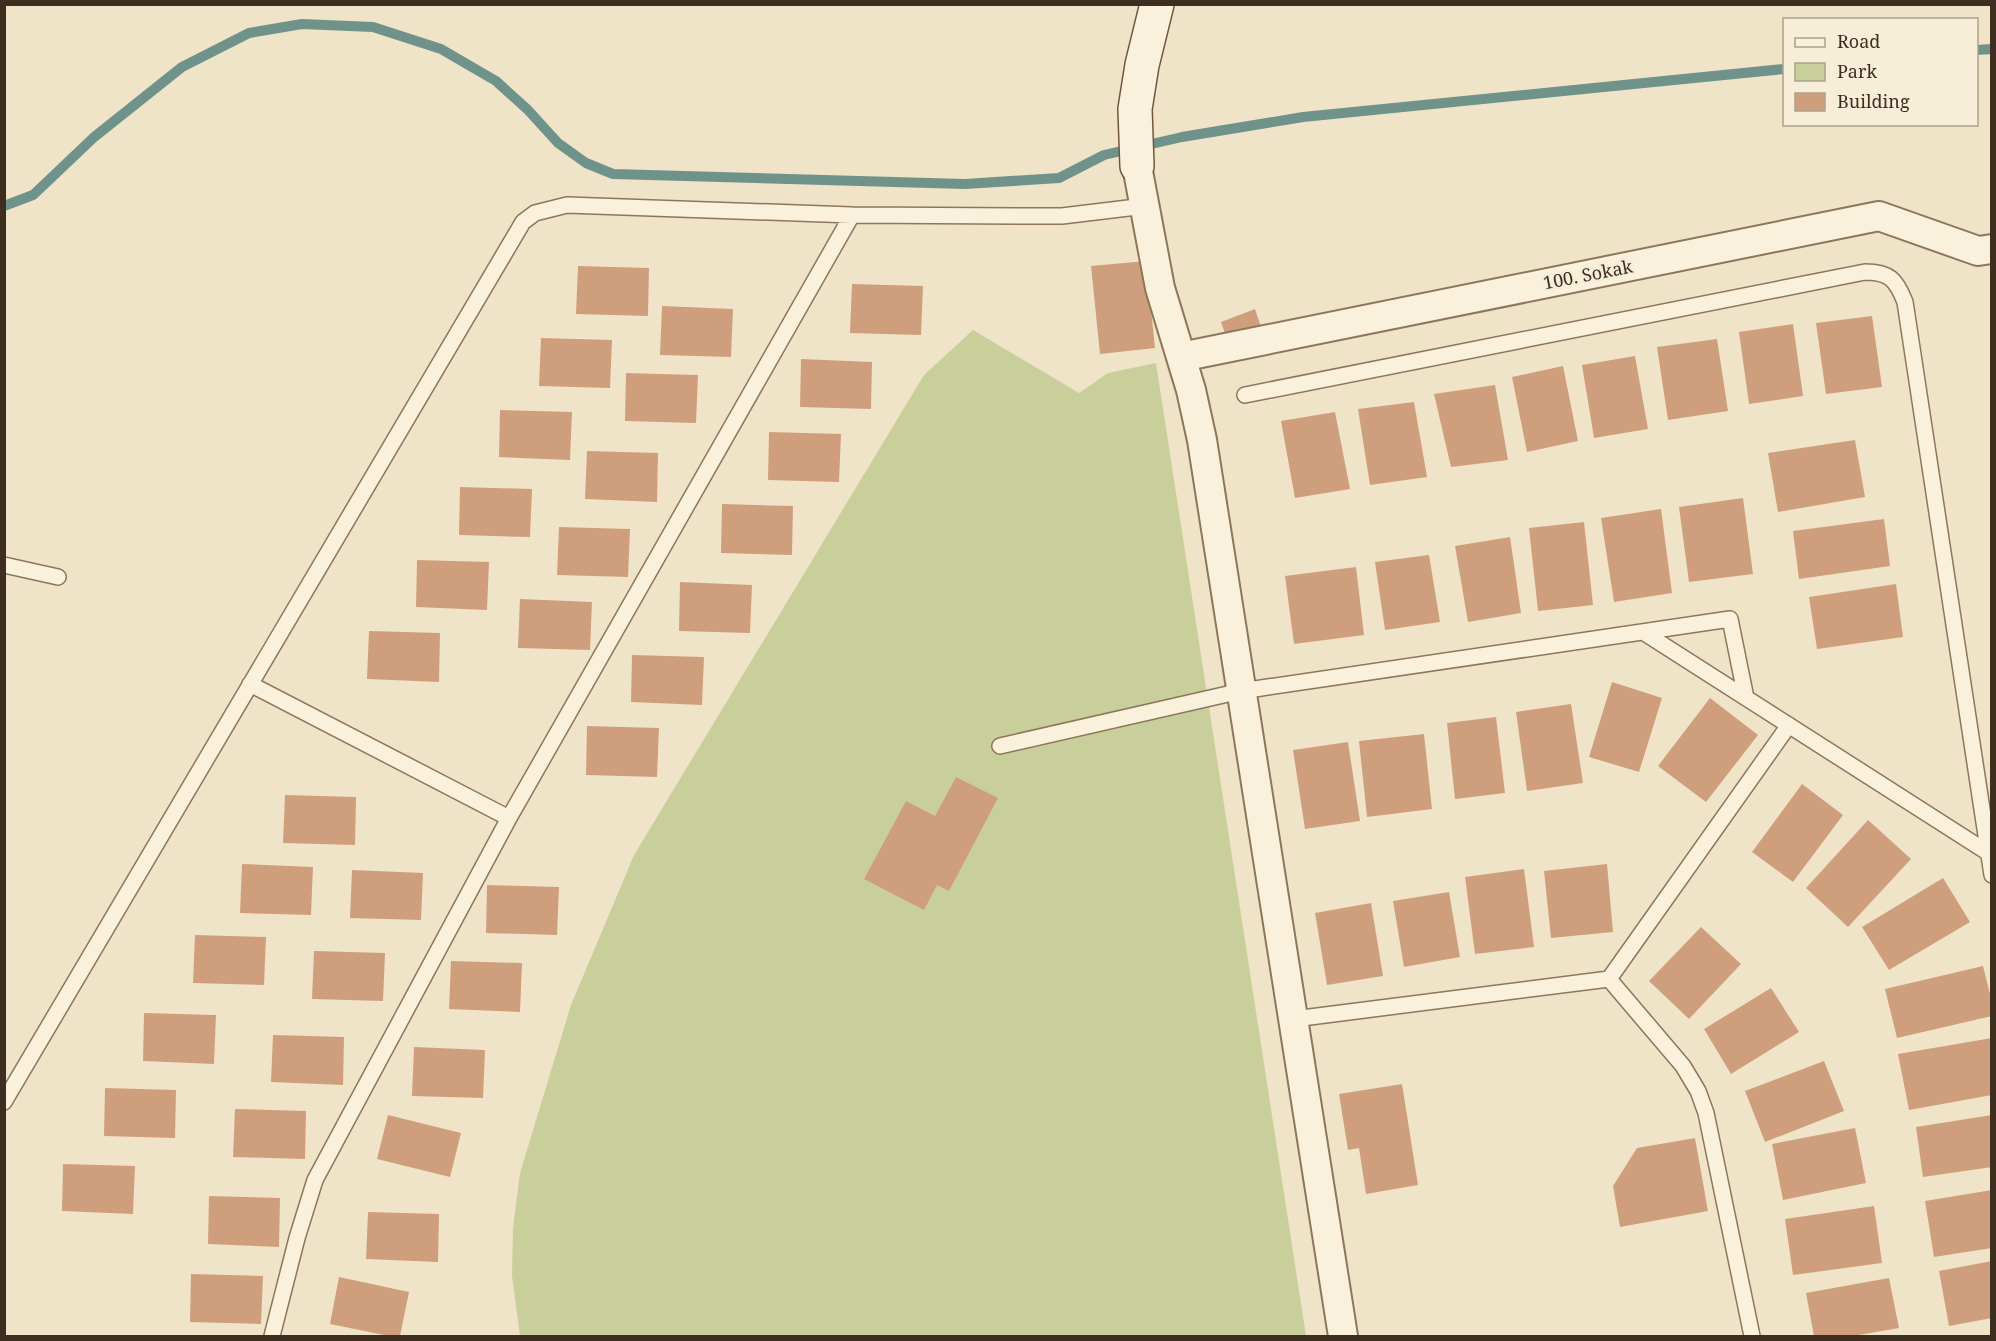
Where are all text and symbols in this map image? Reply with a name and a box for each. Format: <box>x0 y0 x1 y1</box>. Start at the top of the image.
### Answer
legend <box>1783 18 1978 126</box>
text: Road <box>1837 29 1880 53</box>
text: Park <box>1837 59 1877 83</box>
text: Building <box>1837 89 1910 113</box>
street label: 100. Sokak <box>1541 253 1635 294</box>

